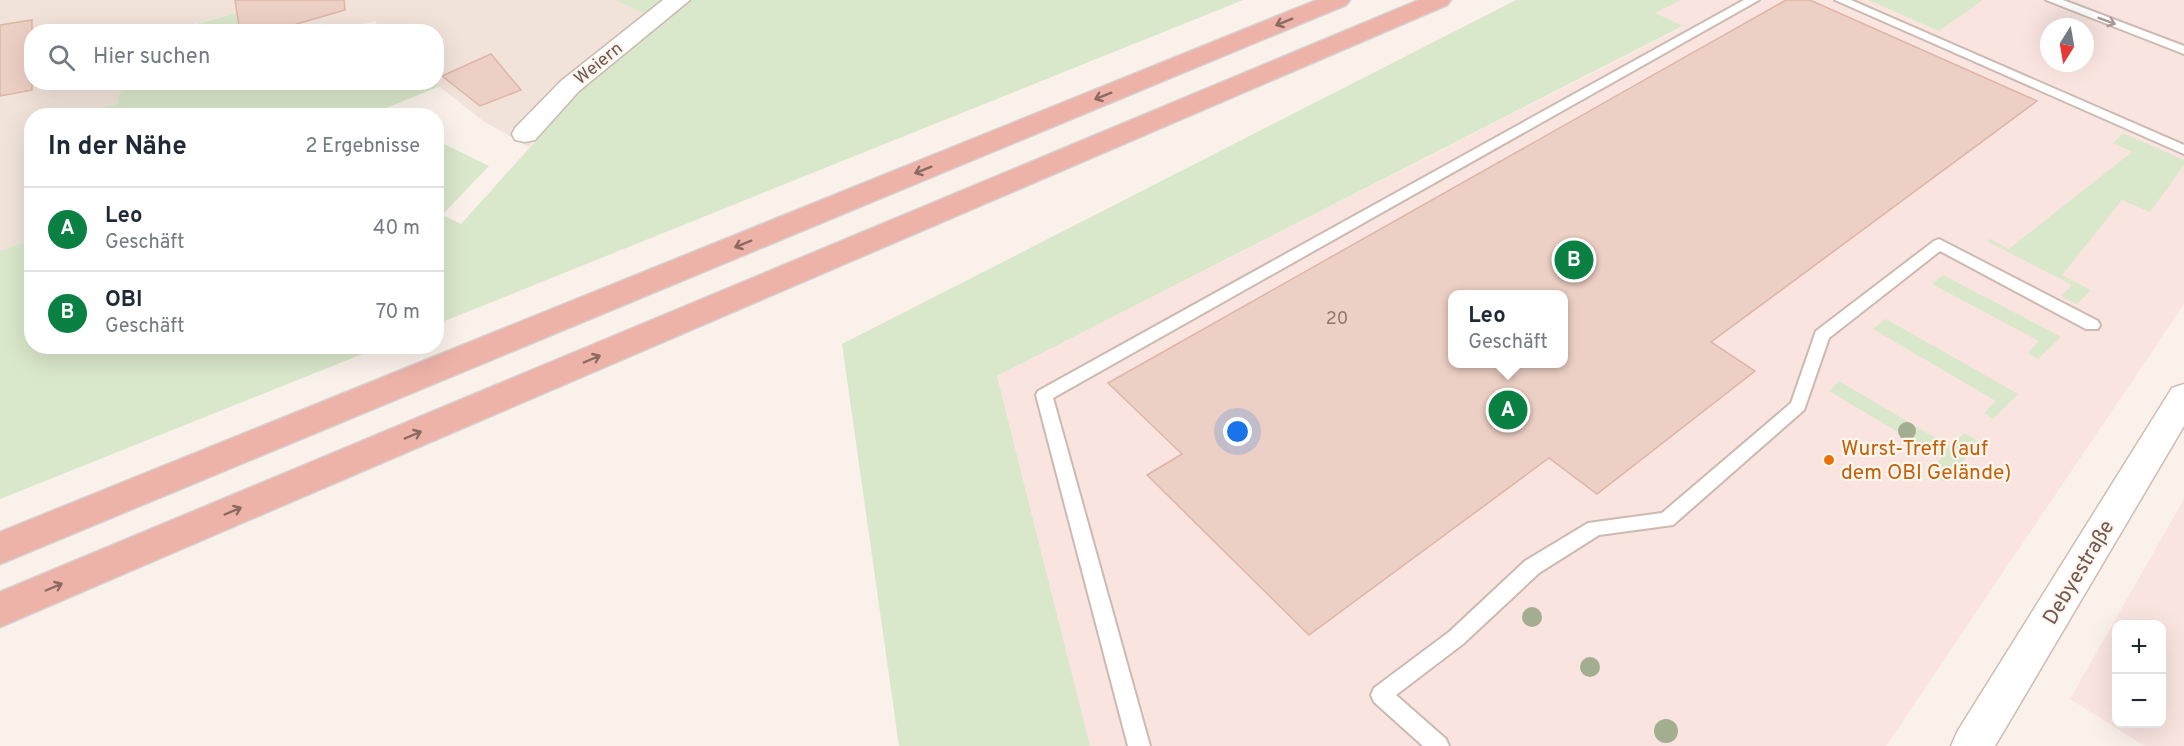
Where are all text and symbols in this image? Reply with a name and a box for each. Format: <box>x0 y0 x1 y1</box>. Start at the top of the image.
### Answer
one-way arrow <box>2097 16 2115 27</box>
one-way arrow <box>1275 17 1294 28</box>
north arrow <box>2040 18 2094 72</box>
search box <box>24 24 444 90</box>
street label: Weiern <box>570 38 628 91</box>
icon: search <box>45 41 78 74</box>
text: Hier suchen <box>93 44 210 71</box>
one-way arrow <box>1095 91 1113 102</box>
text: In der Nähe <box>48 131 187 164</box>
text: 2 Ergebnisse <box>305 134 420 160</box>
one-way arrow <box>914 165 933 176</box>
text: Leo <box>105 203 143 230</box>
text: A <box>60 216 75 242</box>
text: 40 m <box>373 216 420 242</box>
text: Geschäft <box>105 230 185 256</box>
pin: B <box>1554 238 1594 282</box>
one-way arrow <box>734 239 752 250</box>
text: OBI <box>105 287 142 314</box>
popup <box>1448 290 1568 368</box>
text: B <box>61 300 74 326</box>
text: 70 m <box>376 300 420 326</box>
text: Leo <box>1468 303 1506 330</box>
house number: 20 <box>1326 308 1348 331</box>
text: Geschäft <box>105 314 185 340</box>
text: Geschäft <box>1468 330 1548 356</box>
one-way arrow <box>583 353 601 364</box>
pin: A <box>1488 388 1528 432</box>
your location <box>1223 417 1252 446</box>
one-way arrow <box>403 429 422 440</box>
place label: Wurst-Treff (auf dem OBI Gelände) <box>1841 436 2012 487</box>
marker: Wurst-Treff (auf dem OBI Gelände) <box>1822 453 1836 467</box>
one-way arrow <box>224 505 242 516</box>
street label: Debyestraße <box>2037 515 2121 630</box>
one-way arrow <box>44 581 63 592</box>
map controls <box>2112 620 2166 728</box>
button: + <box>2112 620 2166 674</box>
button: − <box>2112 674 2166 728</box>

